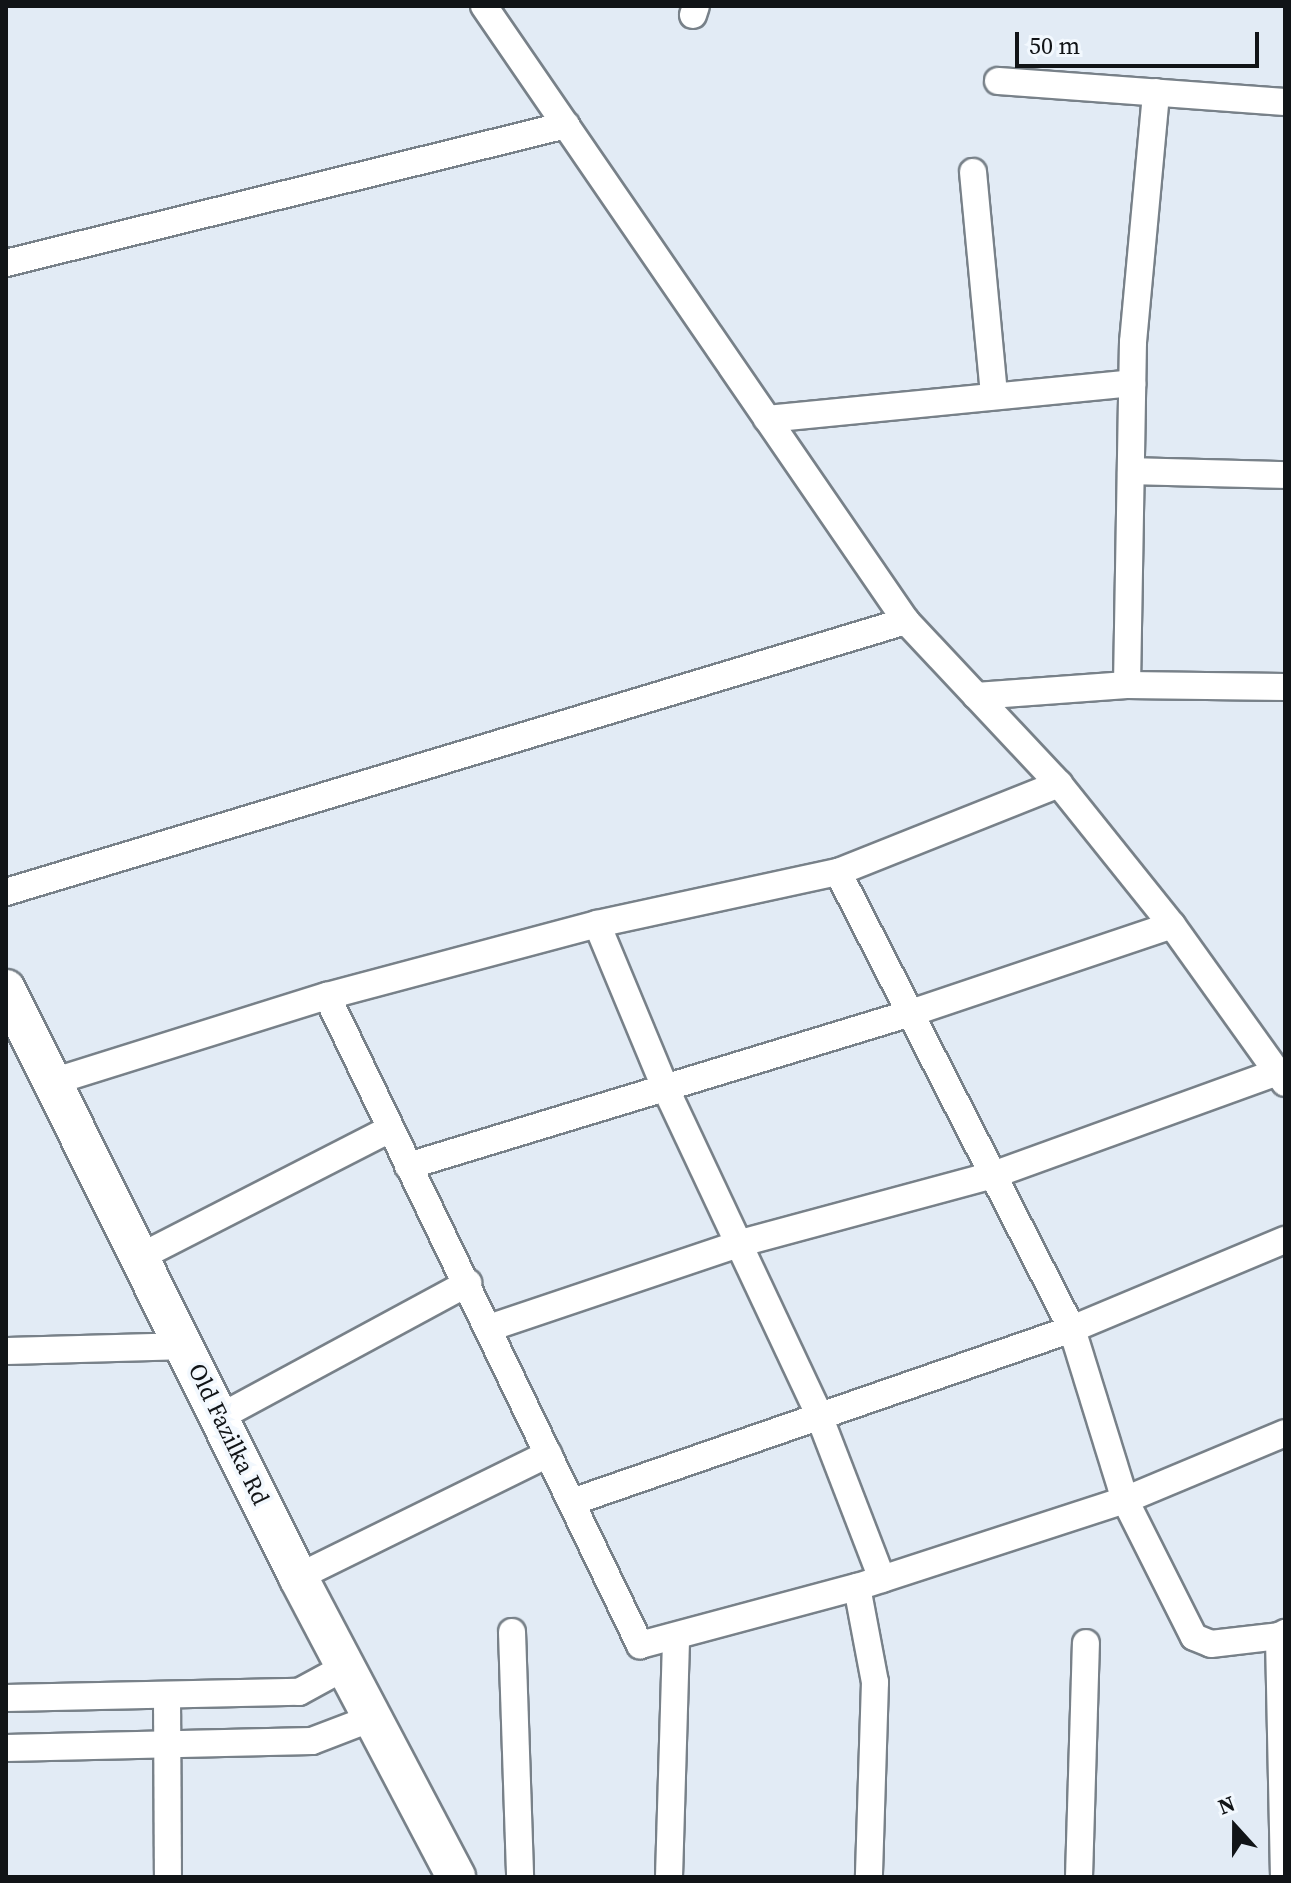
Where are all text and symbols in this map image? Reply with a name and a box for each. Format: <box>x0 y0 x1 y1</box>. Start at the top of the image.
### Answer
scale bar <box>1019 16 1263 66</box>
text: 50 m <box>1029 29 1080 62</box>
street label: Old Fazilka Rd <box>182 1359 276 1509</box>
north arrow <box>1195 1787 1275 1867</box>
text: N <box>1214 1788 1239 1821</box>

